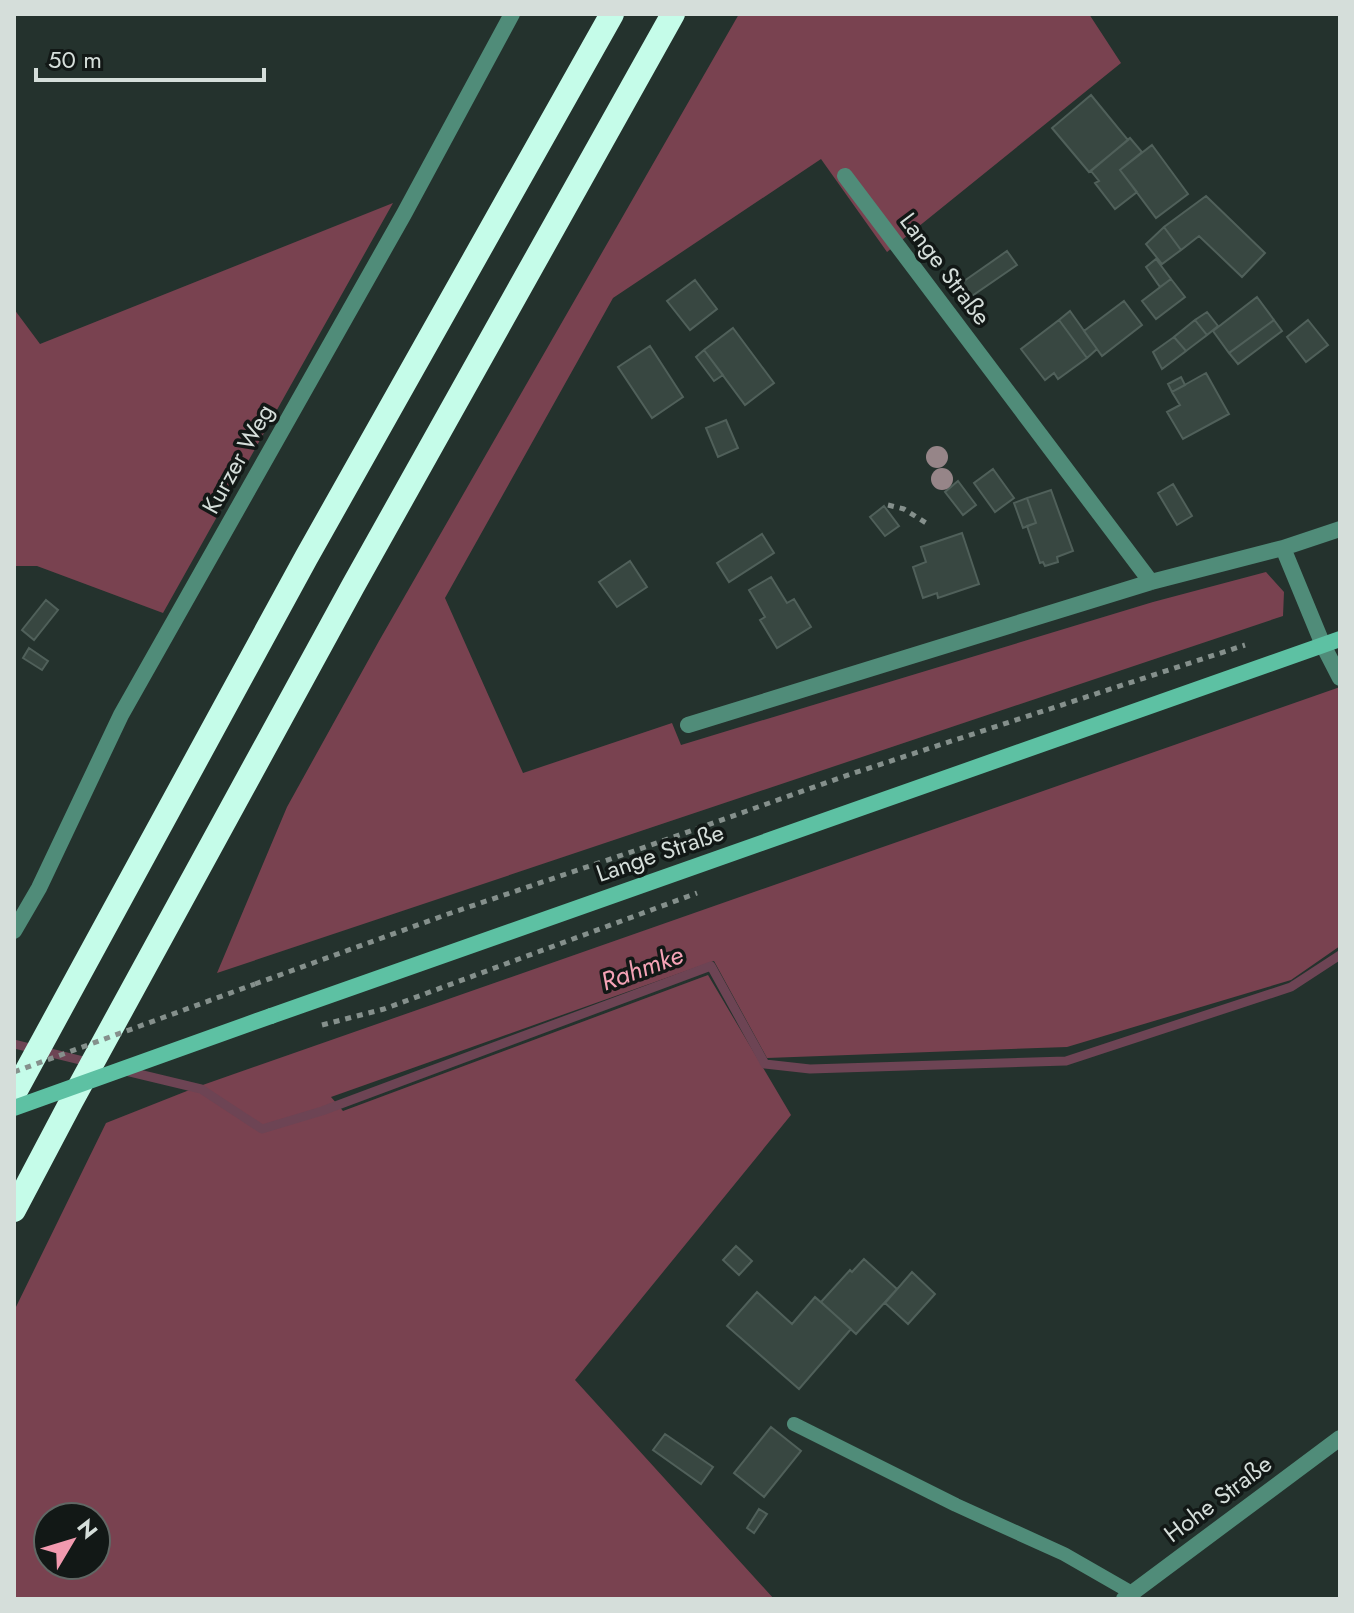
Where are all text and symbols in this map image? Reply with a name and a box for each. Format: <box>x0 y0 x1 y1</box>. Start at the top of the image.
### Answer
scale bar <box>36 32 264 82</box>
text: 50 m <box>48 42 102 77</box>
street label: Lange Straße <box>891 205 999 332</box>
street label: Kurzer Weg <box>193 397 282 520</box>
street label: Lange Straße <box>591 814 728 891</box>
water label: Rahmke <box>596 936 688 1000</box>
street label: Hohe Straße <box>1156 1446 1279 1551</box>
north arrow <box>32 1501 112 1581</box>
text: N <box>70 1512 106 1545</box>

